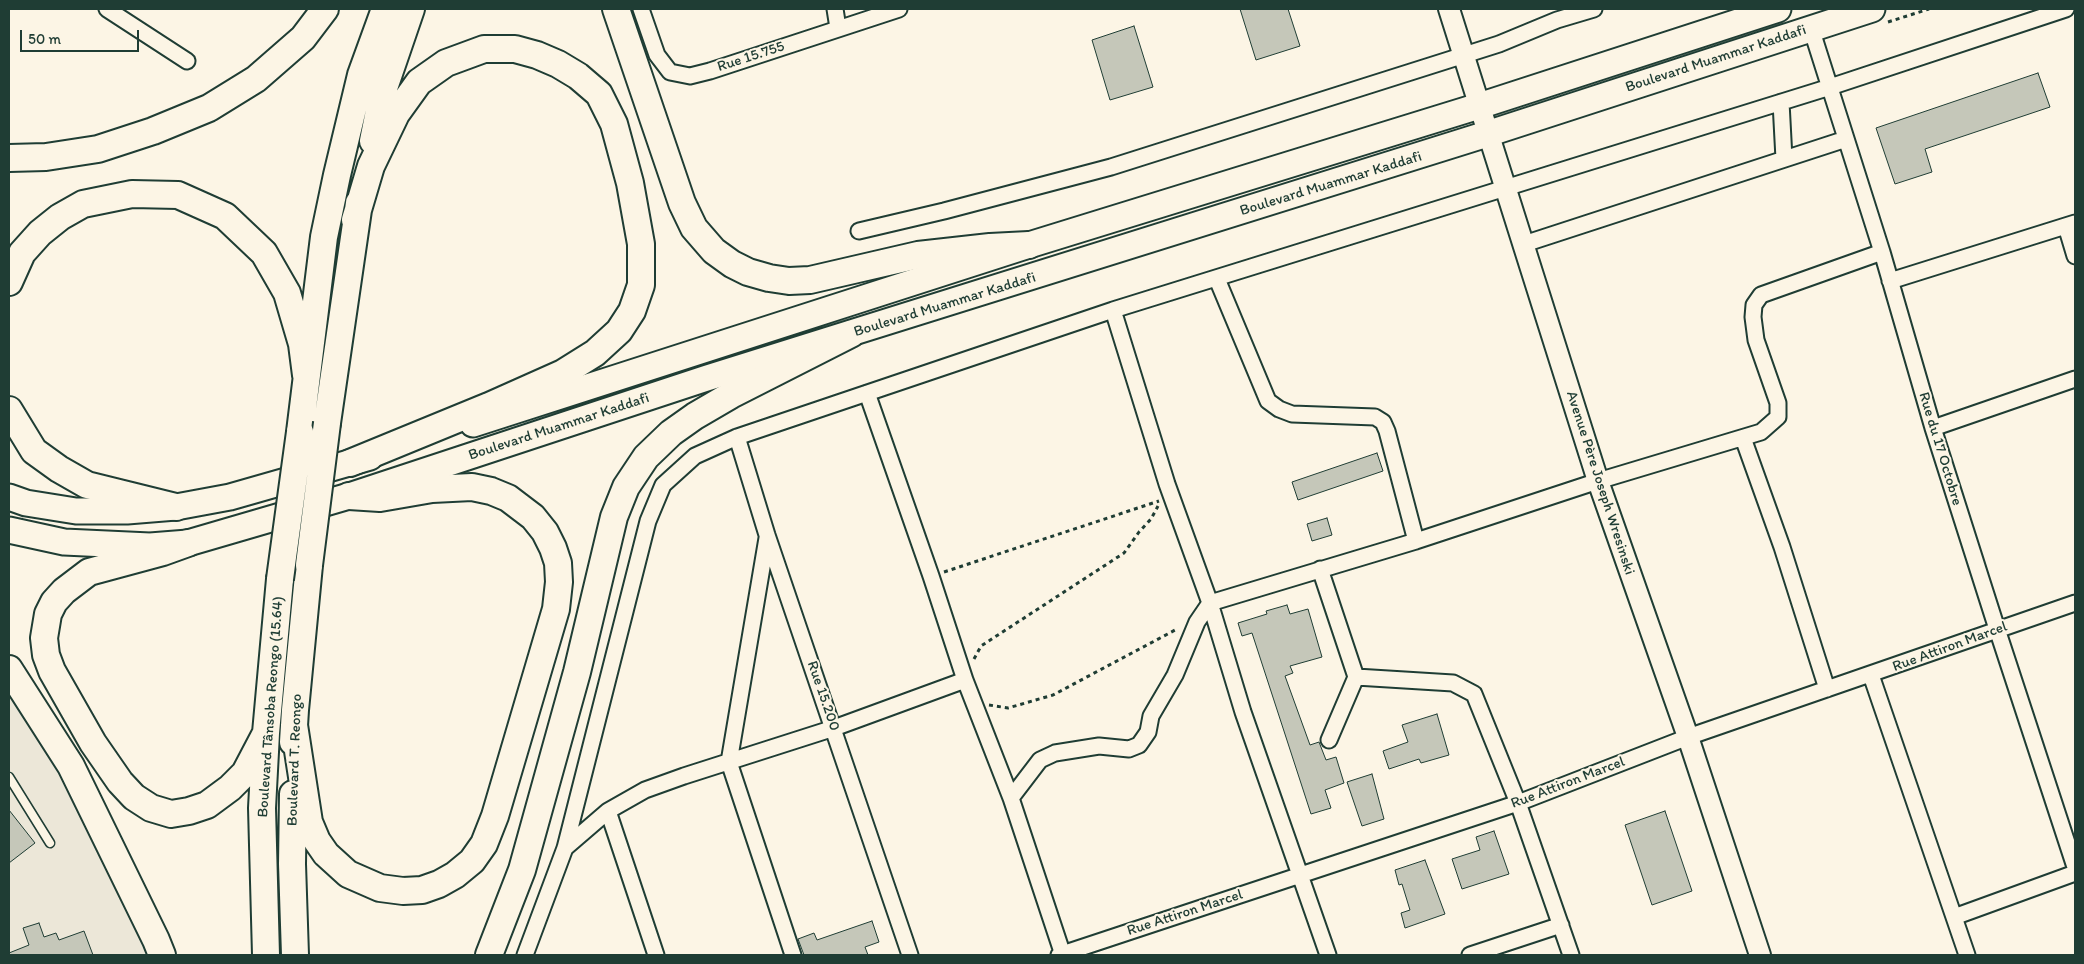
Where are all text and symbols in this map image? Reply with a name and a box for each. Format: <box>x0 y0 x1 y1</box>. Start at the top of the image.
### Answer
scale bar <box>22 20 141 52</box>
street label: Boulevard Muammar Kaddafi <box>1623 21 1809 97</box>
text: 50 m <box>28 30 61 48</box>
street label: Rue 15.755 <box>715 38 787 76</box>
street label: Boulevard Muammar Kaddafi <box>1238 148 1424 220</box>
street label: Boulevard Muammar Kaddafi <box>852 269 1038 341</box>
street label: Boulevard Muammar Kaddafi <box>466 389 652 465</box>
street label: Avenue Père Joseph Wresinski <box>1562 389 1638 577</box>
street label: Rue du 17 Octobre <box>1914 390 1966 508</box>
street label: Boulevard Tânsoba Reongo (15.64) <box>254 596 288 818</box>
street label: Rue Attiron Marcel <box>1890 618 2010 676</box>
street label: Rue 15.200 <box>803 659 843 733</box>
street label: Boulevard T. Reongo <box>284 694 306 826</box>
street label: Rue Attiron Marcel <box>1508 753 1628 813</box>
street label: Rue Attiron Marcel <box>1125 886 1245 940</box>

